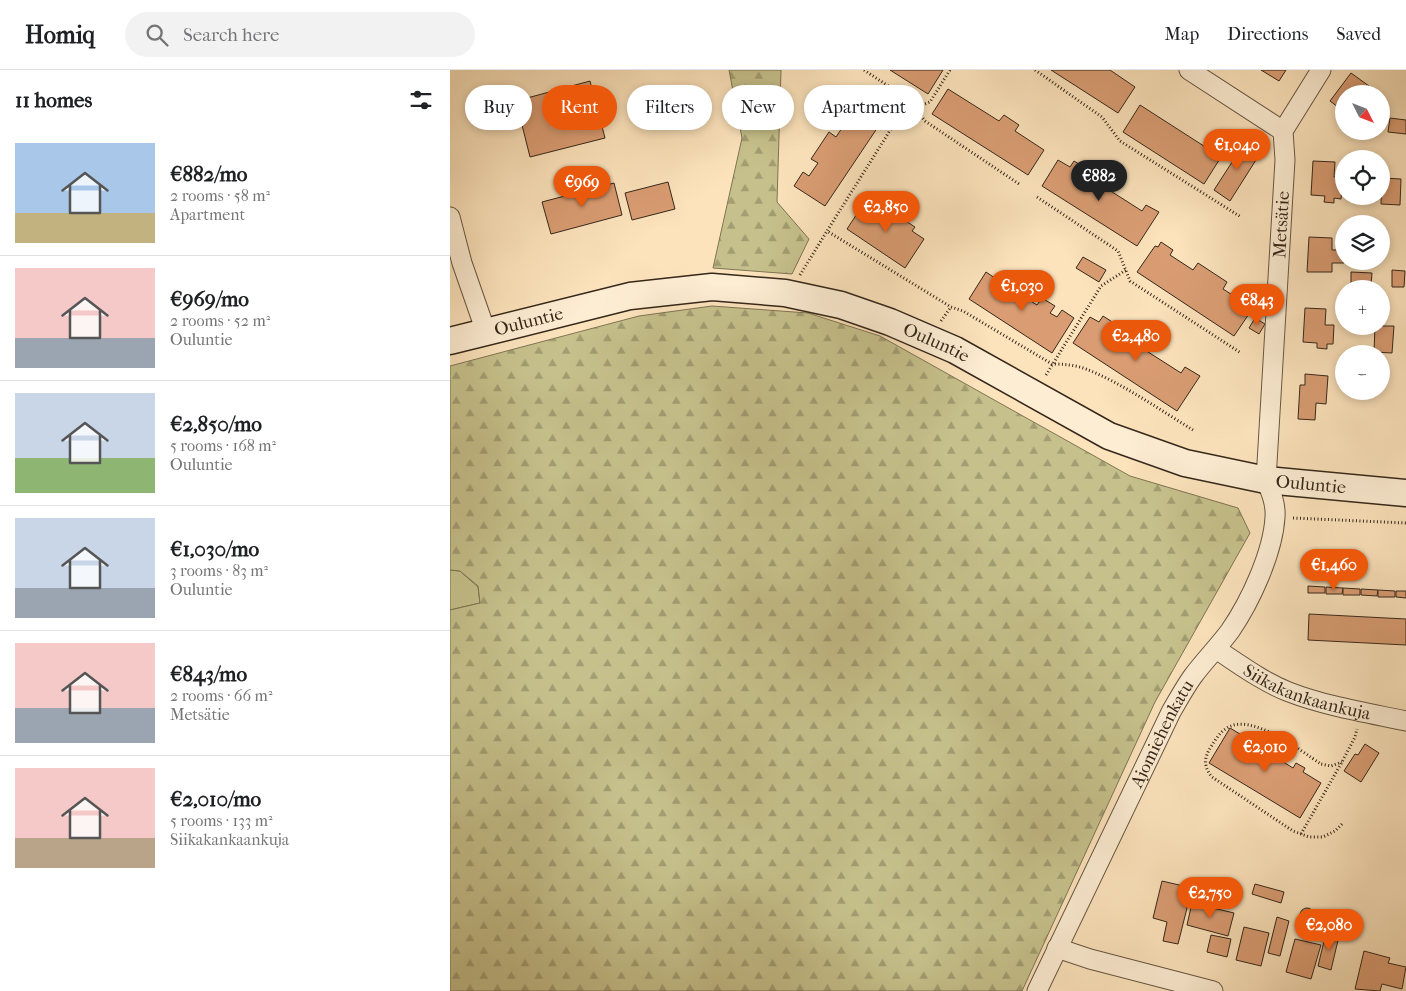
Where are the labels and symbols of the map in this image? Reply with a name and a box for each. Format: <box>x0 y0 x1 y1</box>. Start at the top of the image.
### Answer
north arrow <box>1335 85 1390 140</box>
pin: €1,040 <box>1196 128 1278 171</box>
pin: €882 <box>1069 160 1129 202</box>
pin: €969 <box>552 166 612 208</box>
pin: €2,850 <box>845 190 927 233</box>
street label: Metsätie <box>1269 190 1294 259</box>
pin: €1,030 <box>981 270 1063 312</box>
pin: €843 <box>1227 284 1287 326</box>
street label: Ouluntie <box>492 303 565 340</box>
street label: Ouluntie <box>900 318 973 367</box>
pin: €2,480 <box>1095 320 1177 362</box>
street label: Ouluntie <box>1275 470 1347 498</box>
pin: €1,460 <box>1293 548 1375 591</box>
street label: Siikakankaankuja <box>1239 659 1373 724</box>
street label: Ajomiehenkatu <box>1125 676 1198 792</box>
pin: €2,010 <box>1224 730 1306 773</box>
pin: €2,750 <box>1169 876 1251 919</box>
pin: €2,080 <box>1288 908 1370 951</box>

